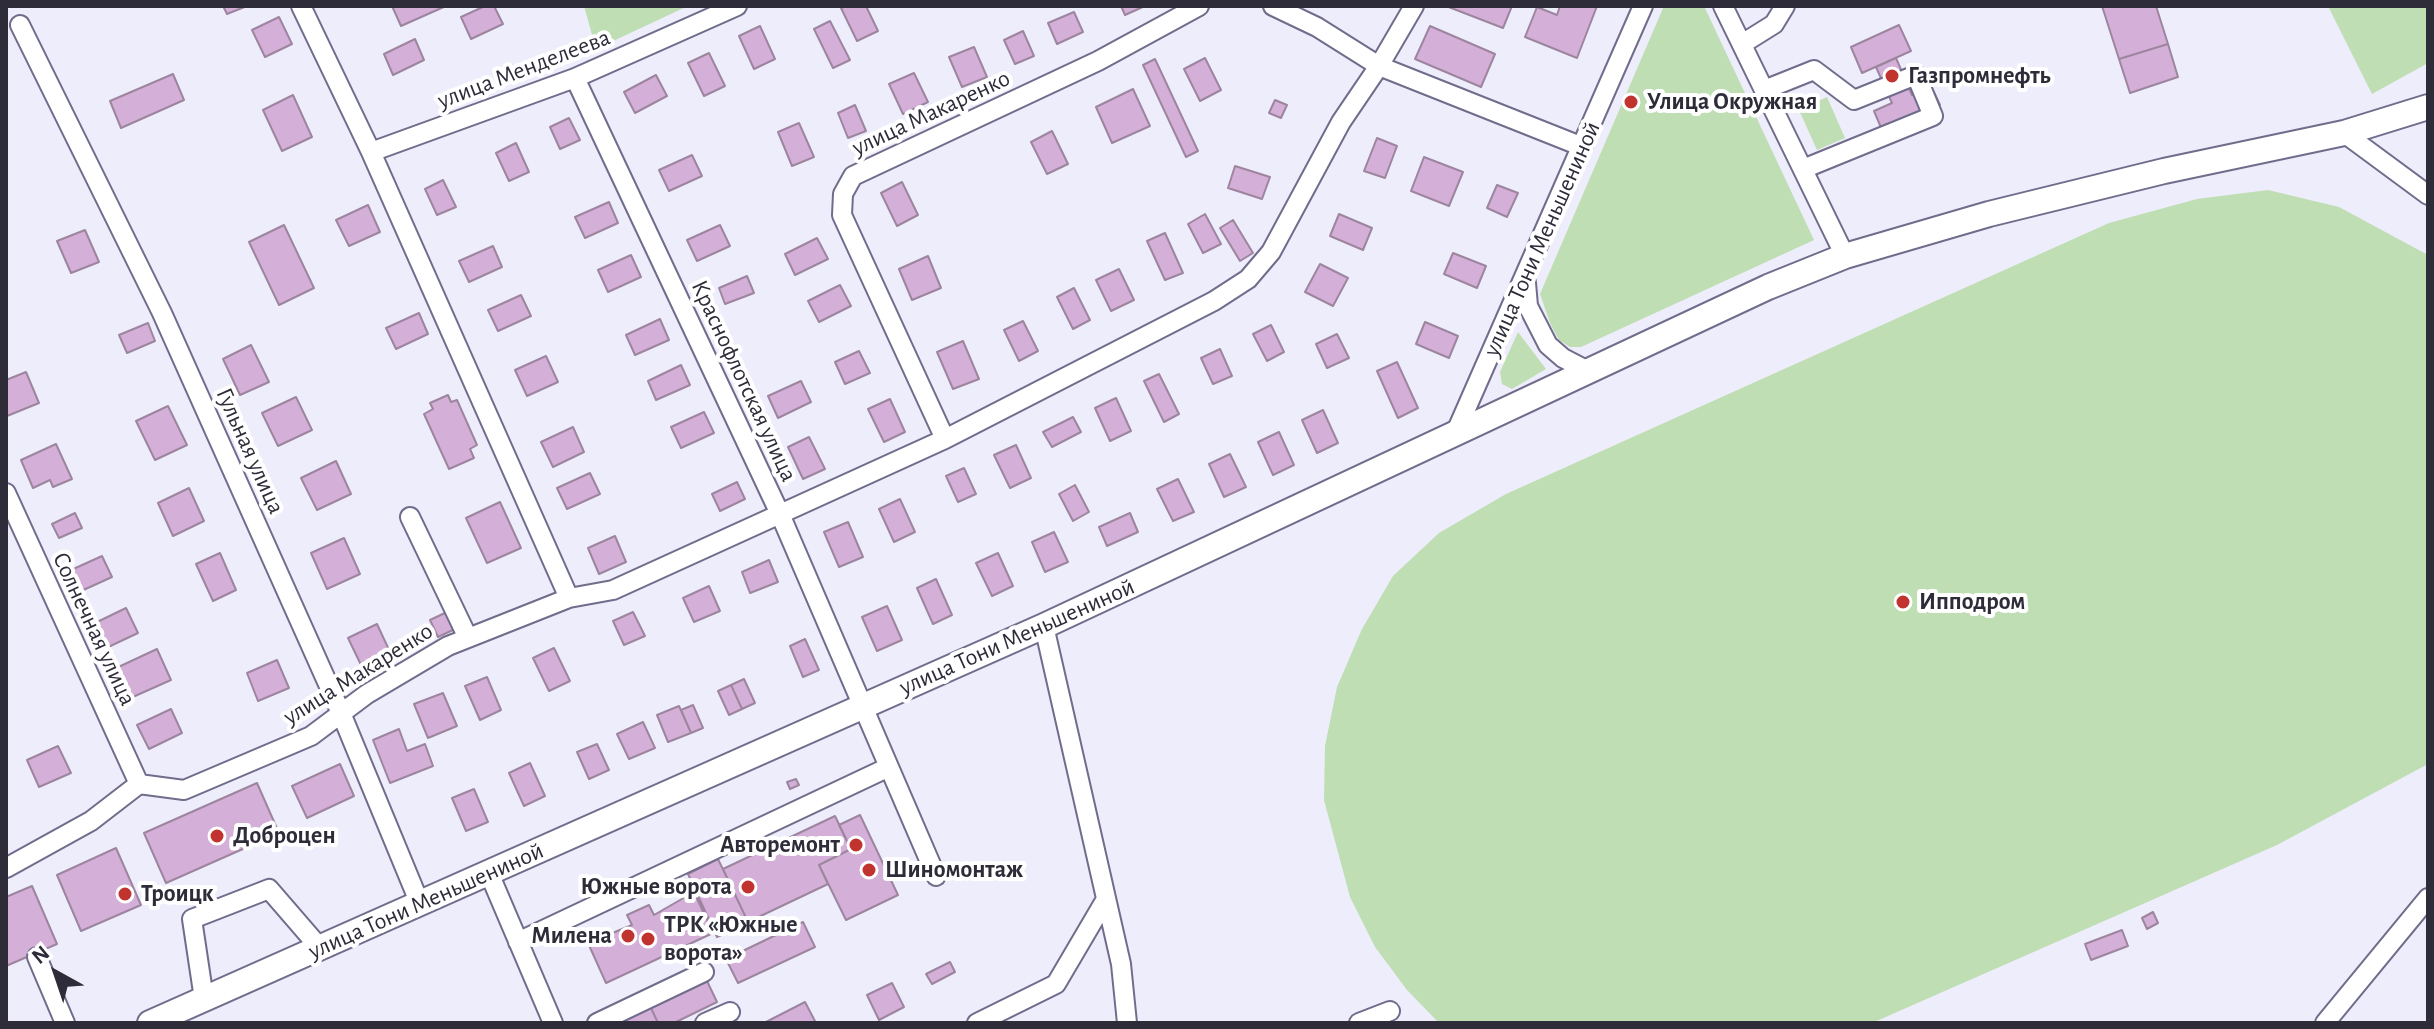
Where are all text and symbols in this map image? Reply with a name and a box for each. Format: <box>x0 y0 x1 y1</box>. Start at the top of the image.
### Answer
street label: улица Менделеева <box>434 23 614 115</box>
place label: Газпромнефть <box>1908 62 2051 90</box>
street label: улица Макаренко <box>848 64 1014 162</box>
marker: Газпромнефть <box>1883 67 1901 85</box>
place label: Улица Окружная <box>1647 88 1817 116</box>
marker: Улица Окружная <box>1622 93 1640 111</box>
street label: улица Тони Меньшениной <box>1477 117 1607 361</box>
street label: Краснофлотская улица <box>685 276 803 486</box>
street label: Гульная улица <box>209 383 291 519</box>
street label: Солнечная улица <box>46 548 142 710</box>
street label: улица Тони Меньшениной <box>895 572 1139 702</box>
place label: Ипподром <box>1919 588 2025 616</box>
marker: Ипподром <box>1894 593 1912 611</box>
street label: улица Макаренко <box>278 617 438 731</box>
place label: Доброцен <box>233 822 336 850</box>
marker: Доброцен <box>208 827 226 845</box>
place label: Авторемонт <box>720 831 840 859</box>
street label: улица Тони Меньшениной <box>304 836 548 966</box>
marker: Авторемонт <box>847 836 865 854</box>
place label: Шиномонтаж <box>885 856 1023 884</box>
marker: Шиномонтаж <box>860 861 878 879</box>
place label: Южные ворота <box>580 873 732 901</box>
marker: Южные ворота <box>739 878 757 896</box>
place label: Троицк <box>141 880 214 908</box>
marker: Троицк <box>116 885 134 903</box>
place label: ТРК «Южные ворота» <box>664 911 798 967</box>
place label: Милена <box>531 922 612 950</box>
marker: Милена <box>619 927 637 945</box>
marker: ТРК «Южные ворота» <box>639 930 657 948</box>
north arrow <box>16 933 96 1013</box>
text: N <box>28 941 53 968</box>

